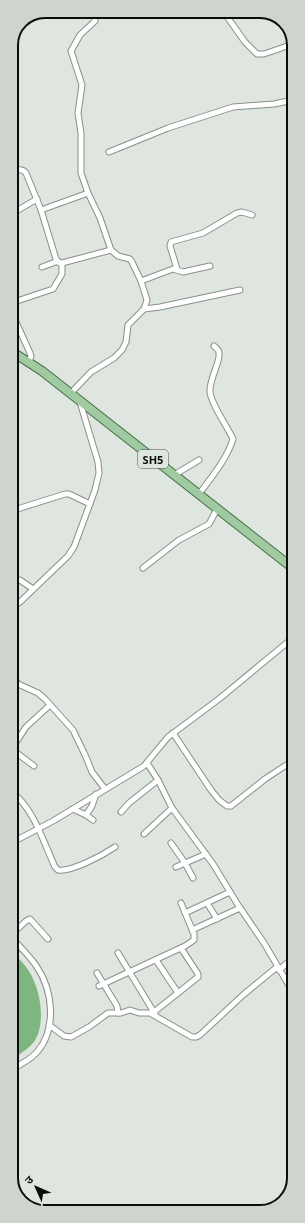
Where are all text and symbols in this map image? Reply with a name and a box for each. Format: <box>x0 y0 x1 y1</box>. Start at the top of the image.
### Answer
road number: SH5 <box>138 450 168 468</box>
north arrow <box>16 1167 56 1207</box>
text: उ <box>21 1172 37 1187</box>

